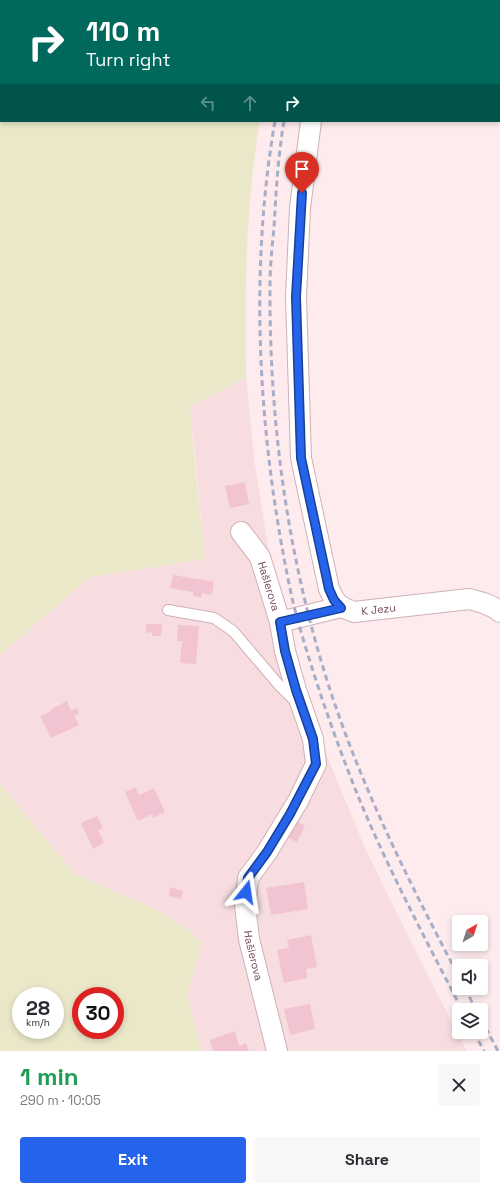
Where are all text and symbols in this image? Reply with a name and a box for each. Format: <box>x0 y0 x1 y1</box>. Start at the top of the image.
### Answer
text: 110 m <box>86 13 160 49</box>
icon: right <box>20 16 72 68</box>
text: Turn right <box>86 48 170 71</box>
icon: left <box>197 92 219 114</box>
icon: ahead <box>239 92 261 114</box>
icon: right <box>281 92 303 114</box>
pin <box>285 152 319 193</box>
icon: arrive <box>291 158 313 180</box>
street label: Hašlerova <box>255 560 283 613</box>
street label: K Jezu <box>361 600 397 618</box>
position arrow <box>225 871 267 913</box>
north arrow <box>452 915 488 951</box>
map controls <box>452 915 488 1039</box>
street label: Hašlerova <box>241 930 266 983</box>
button: sound <box>452 959 488 995</box>
speed limit sign: 30 <box>72 987 124 1039</box>
text: 28 <box>26 995 50 1021</box>
button: layers <box>452 1003 488 1039</box>
text: km/h <box>26 1016 50 1029</box>
text: 1 min <box>20 1061 79 1092</box>
button: close <box>438 1064 480 1106</box>
text: 290 m · 10:05 <box>20 1092 101 1109</box>
button: Exit <box>20 1137 246 1183</box>
button: Share <box>254 1137 480 1183</box>

